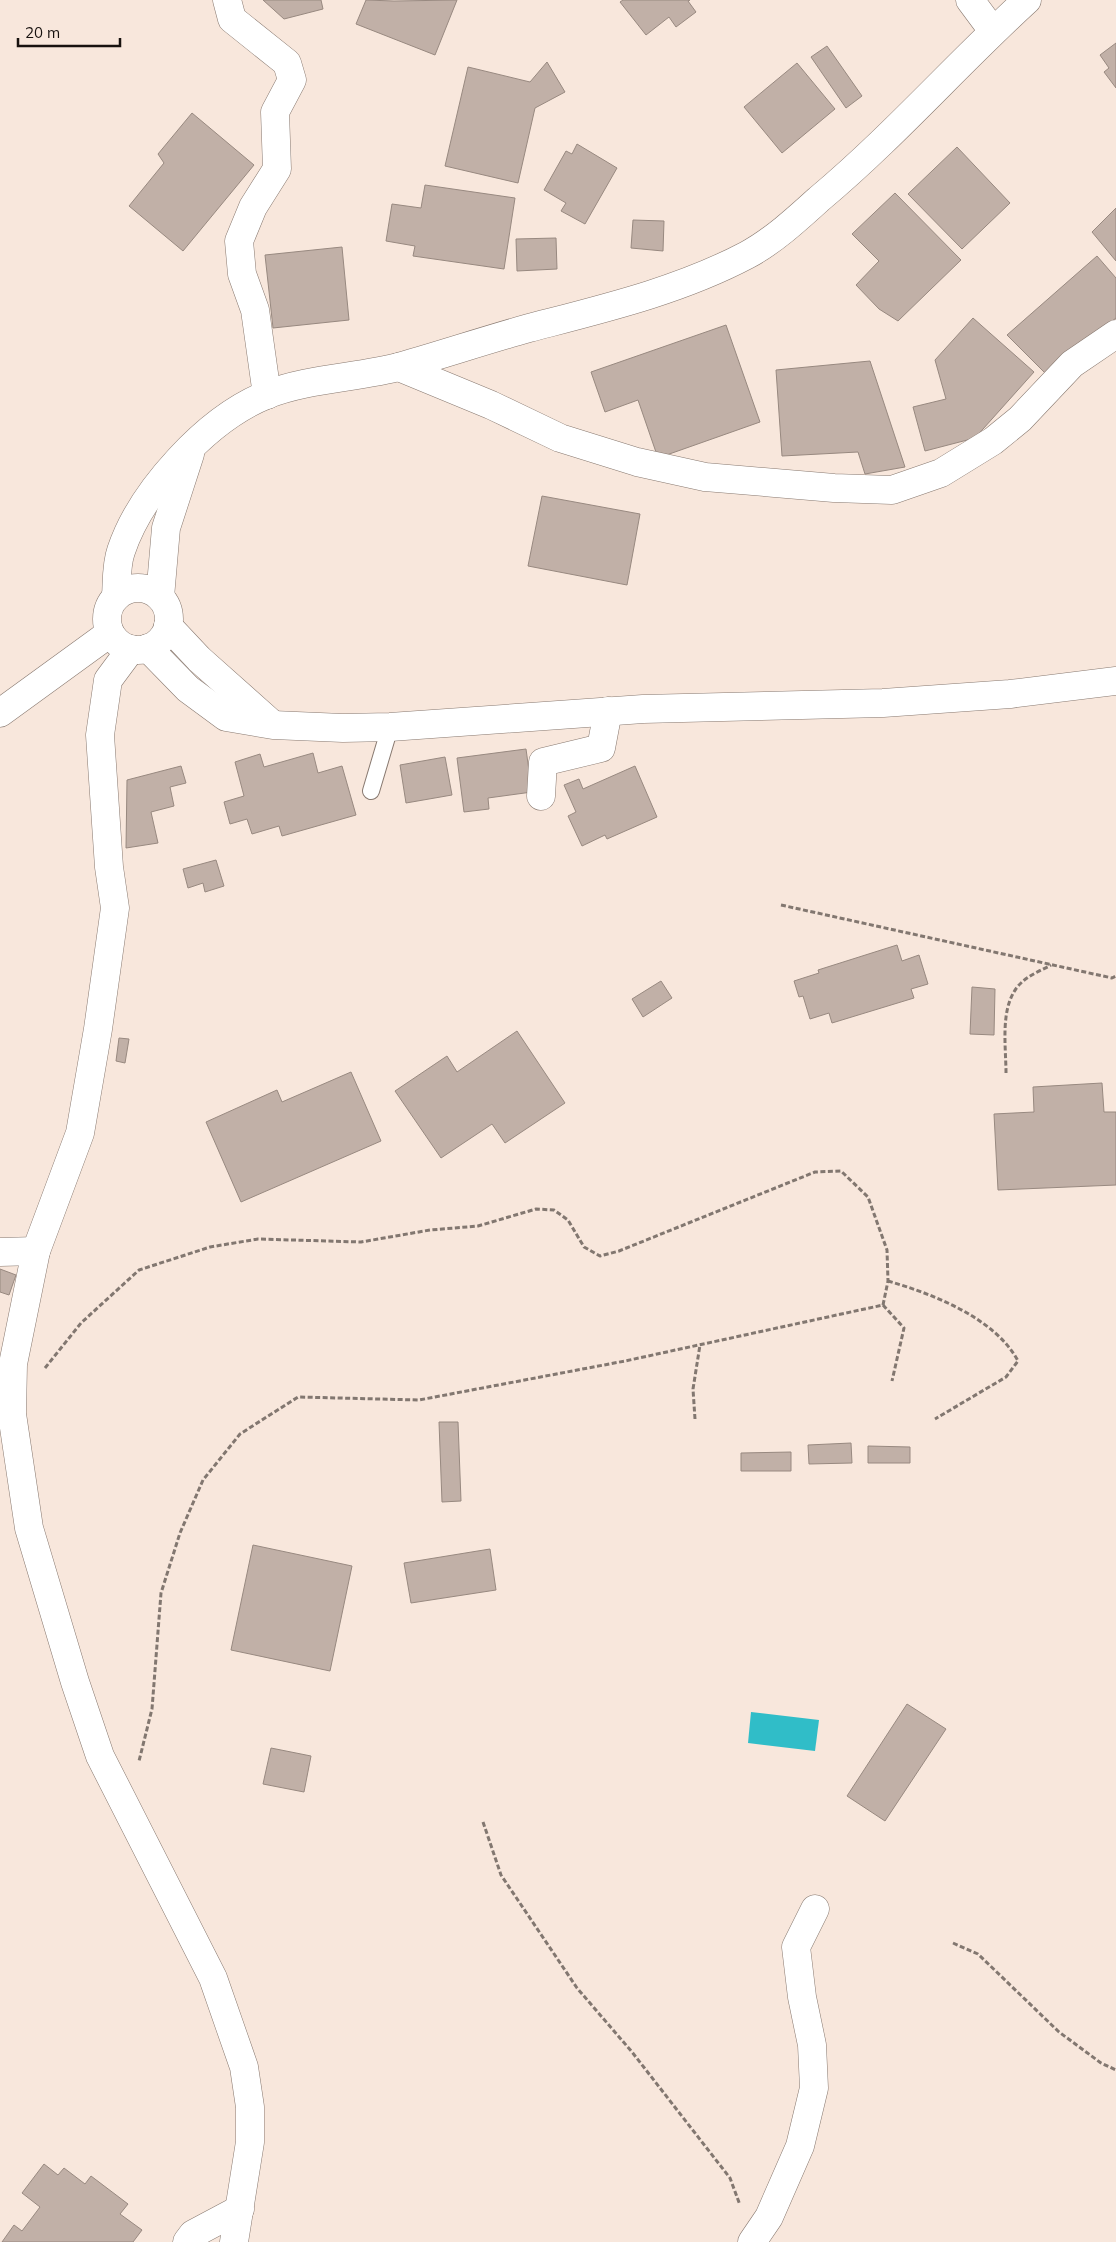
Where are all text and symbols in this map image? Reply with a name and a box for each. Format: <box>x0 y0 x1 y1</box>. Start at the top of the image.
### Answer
scale bar <box>18 15 120 47</box>
text: 20 m <box>25 23 60 42</box>

